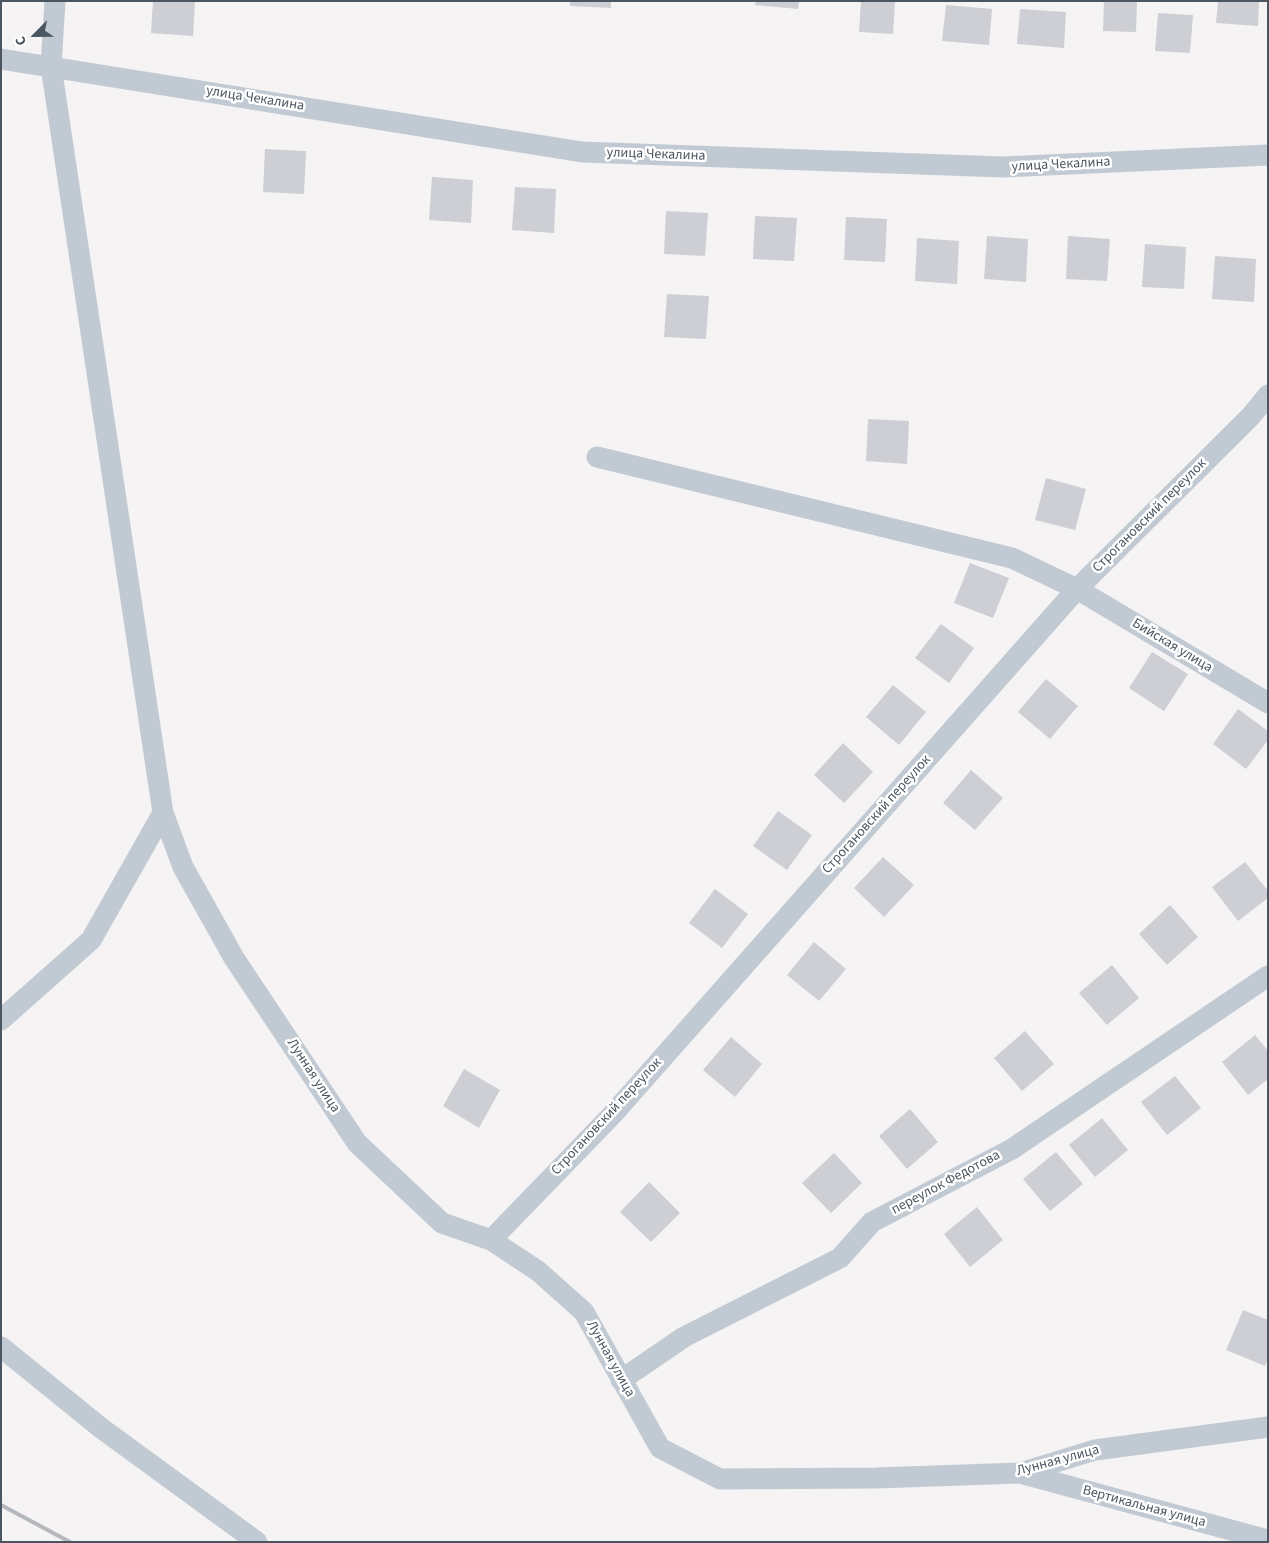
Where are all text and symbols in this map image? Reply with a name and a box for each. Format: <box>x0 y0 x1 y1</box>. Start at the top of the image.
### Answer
north arrow <box>10 10 60 60</box>
text: С <box>10 33 32 49</box>
street label: улица Чекалина <box>205 83 305 115</box>
street label: улица Чекалина <box>606 145 706 165</box>
street label: улица Чекалина <box>1011 154 1111 176</box>
street label: Строгановский переулок <box>1090 456 1210 576</box>
street label: Бийская улица <box>1129 615 1215 677</box>
street label: Строгановский переулок <box>819 752 935 878</box>
street label: Лунная улица <box>283 1036 343 1116</box>
street label: Строгановский переулок <box>548 1055 666 1179</box>
street label: переулок Федотова <box>889 1147 1003 1219</box>
street label: Лунная улица <box>582 1318 638 1400</box>
street label: Лунная улица <box>1015 1442 1101 1480</box>
street label: Вертикальная улица <box>1081 1482 1207 1532</box>

